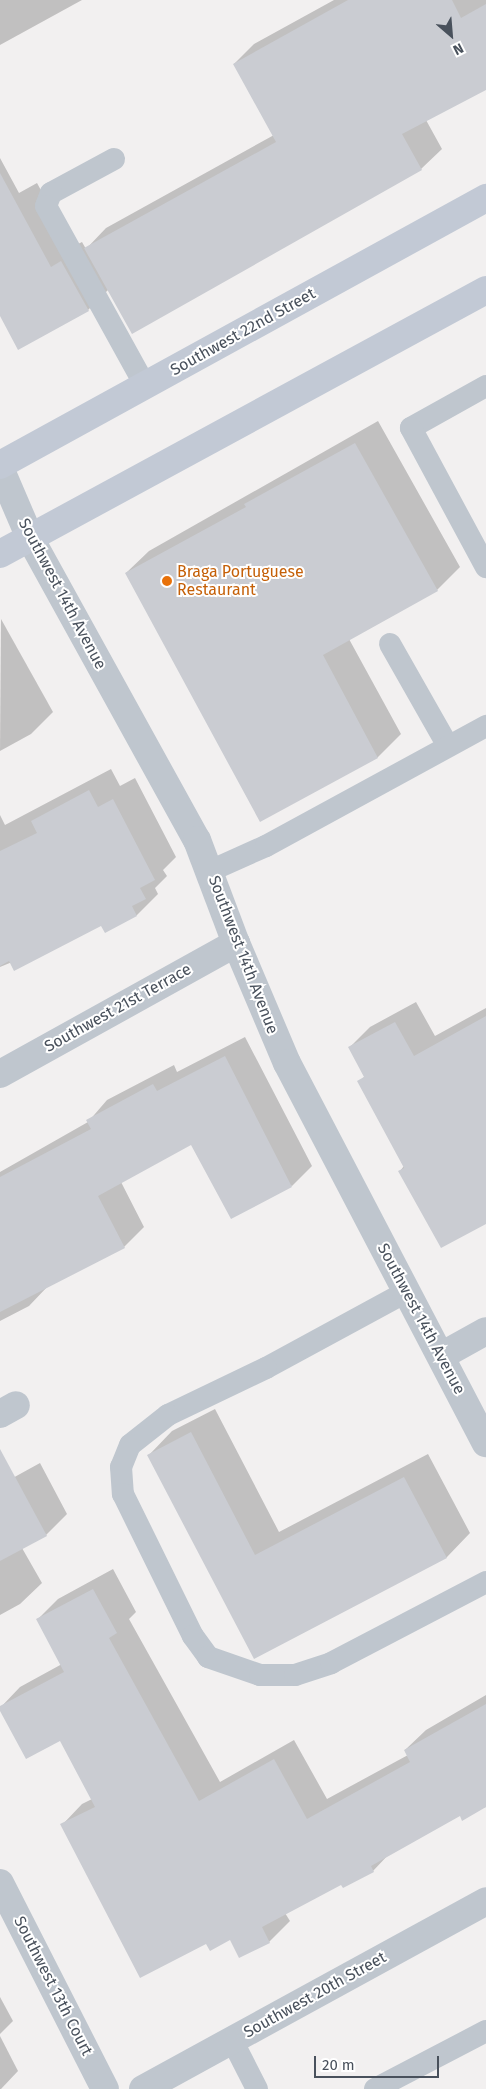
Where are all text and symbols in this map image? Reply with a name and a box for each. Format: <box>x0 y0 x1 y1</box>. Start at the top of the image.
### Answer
north arrow <box>426 10 476 60</box>
text: N <box>450 39 466 58</box>
street label: Southwest 22nd Street <box>167 284 319 380</box>
street label: Southwest 14th Avenue <box>14 515 110 673</box>
place label: Braga Portuguese Restaurant <box>177 562 304 600</box>
marker: Braga Portuguese Restaurant <box>161 575 173 587</box>
street label: Southwest 14th Avenue <box>204 873 282 1037</box>
street label: Southwest 21st Terrace <box>41 960 195 1056</box>
street label: Southwest 14th Avenue <box>373 1240 469 1398</box>
street label: Southwest 13th Court <box>10 1913 96 2059</box>
street label: Southwest 20th Street <box>240 1948 390 2042</box>
scale bar <box>316 2046 441 2078</box>
text: 20 m <box>322 2056 355 2074</box>

